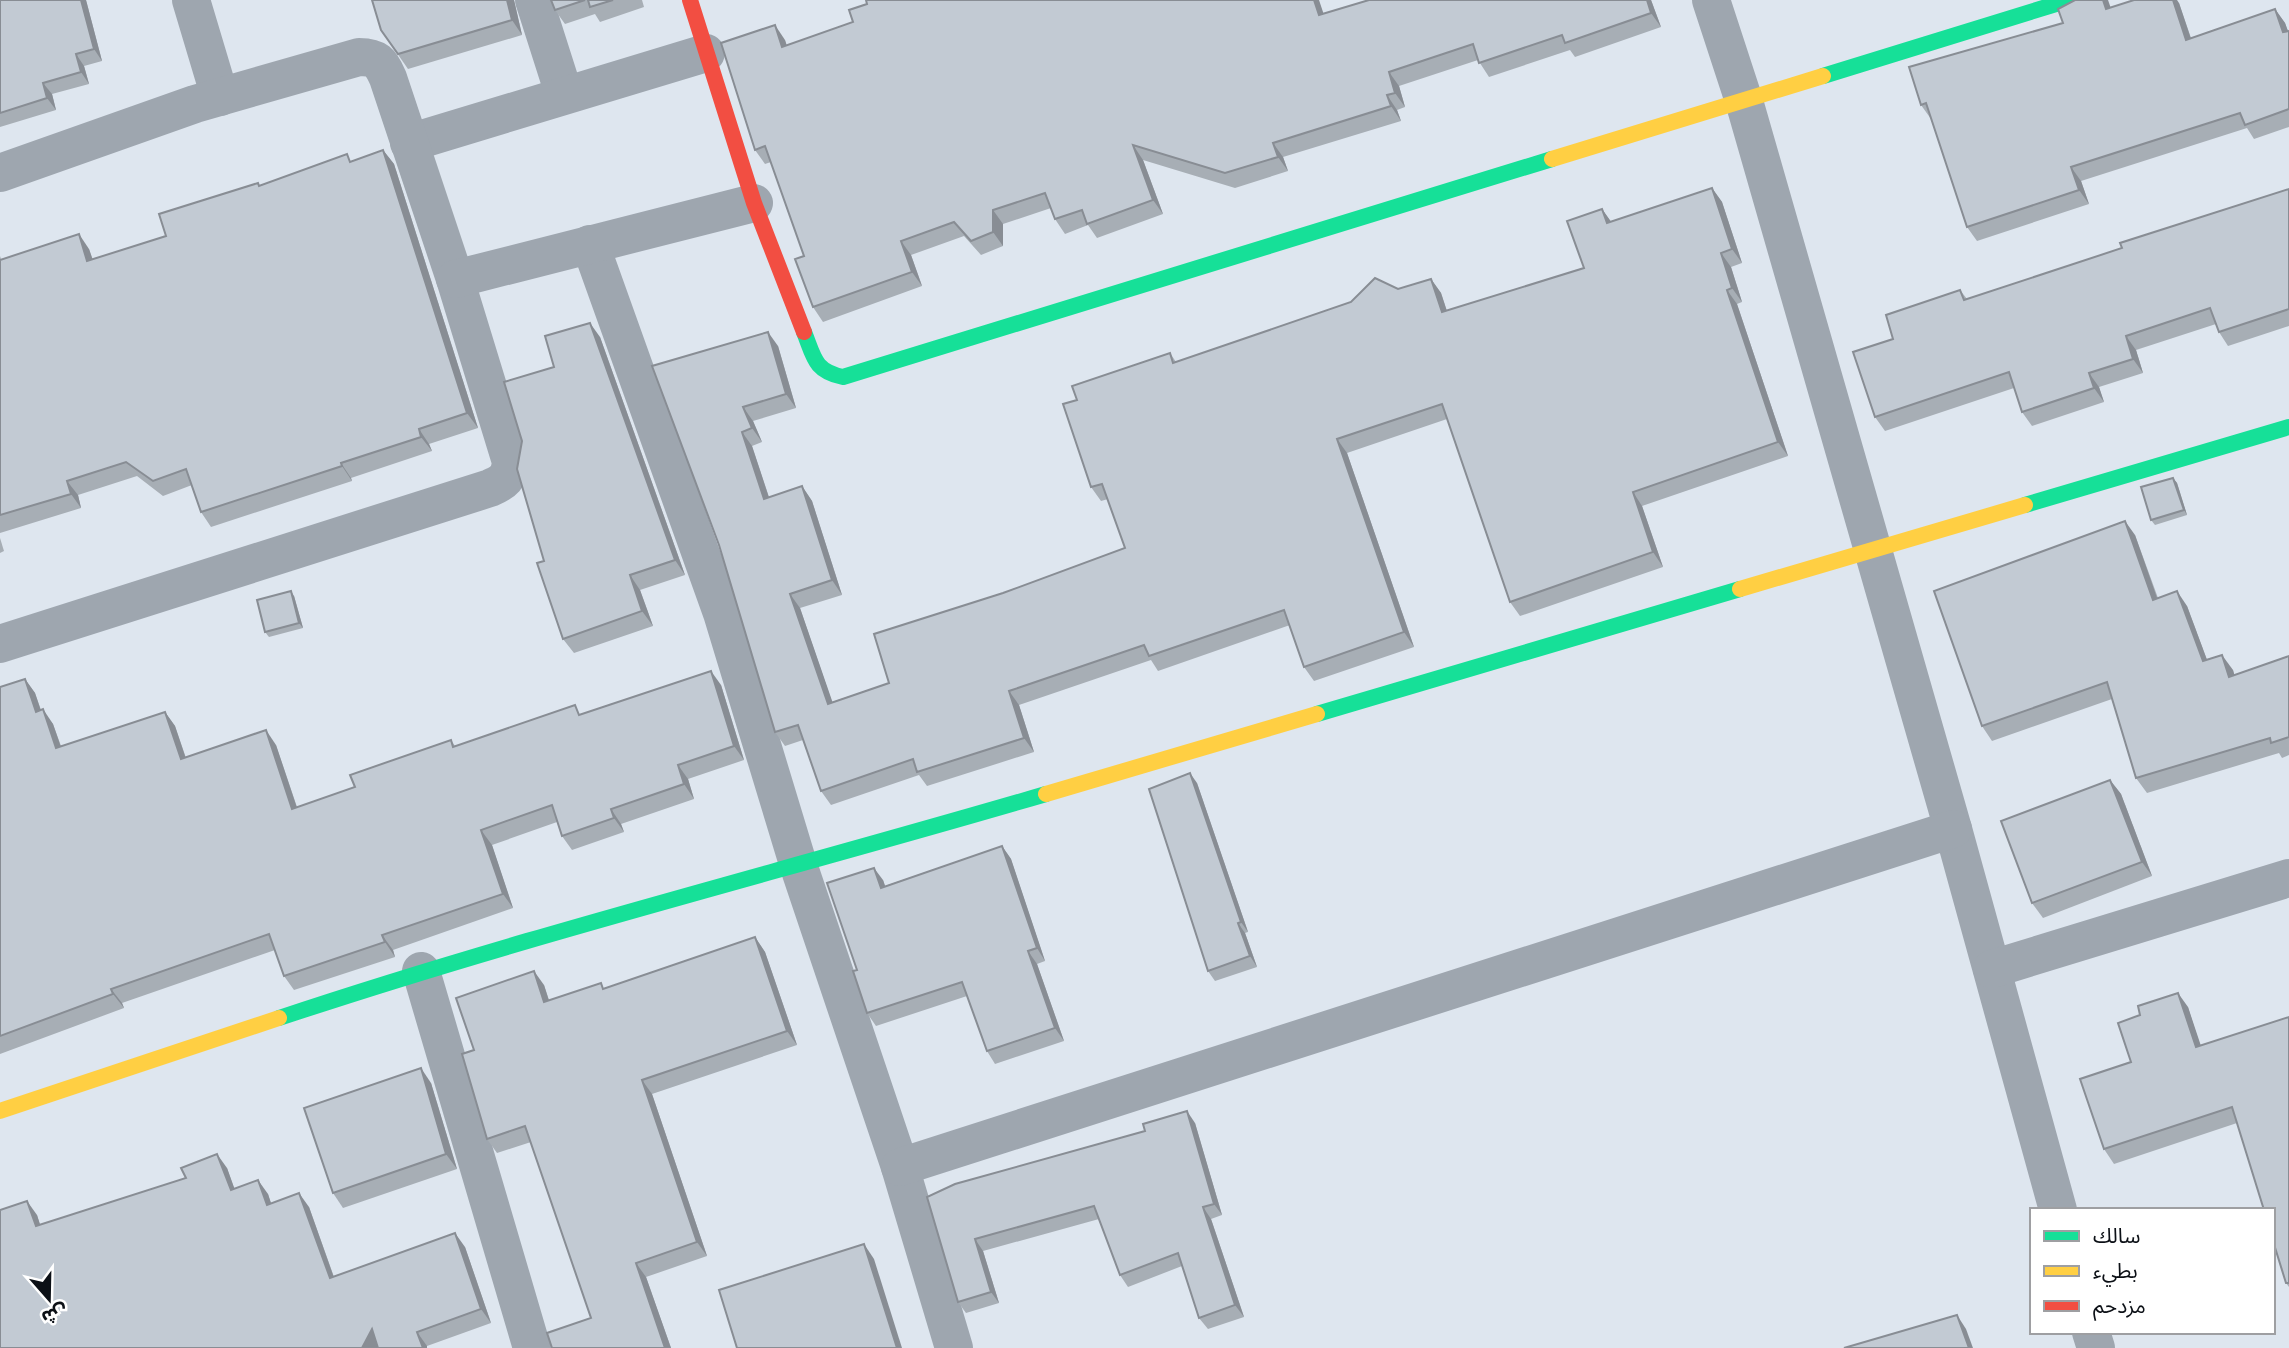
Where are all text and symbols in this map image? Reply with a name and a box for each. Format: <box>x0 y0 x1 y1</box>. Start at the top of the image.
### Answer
legend <box>2030 1208 2275 1334</box>
text: سالك <box>2093 1218 2140 1249</box>
text: بطيء <box>2093 1253 2138 1287</box>
north arrow <box>14 1264 84 1334</box>
text: مزدحم <box>2093 1288 2146 1321</box>
text: ش <box>38 1298 72 1334</box>

